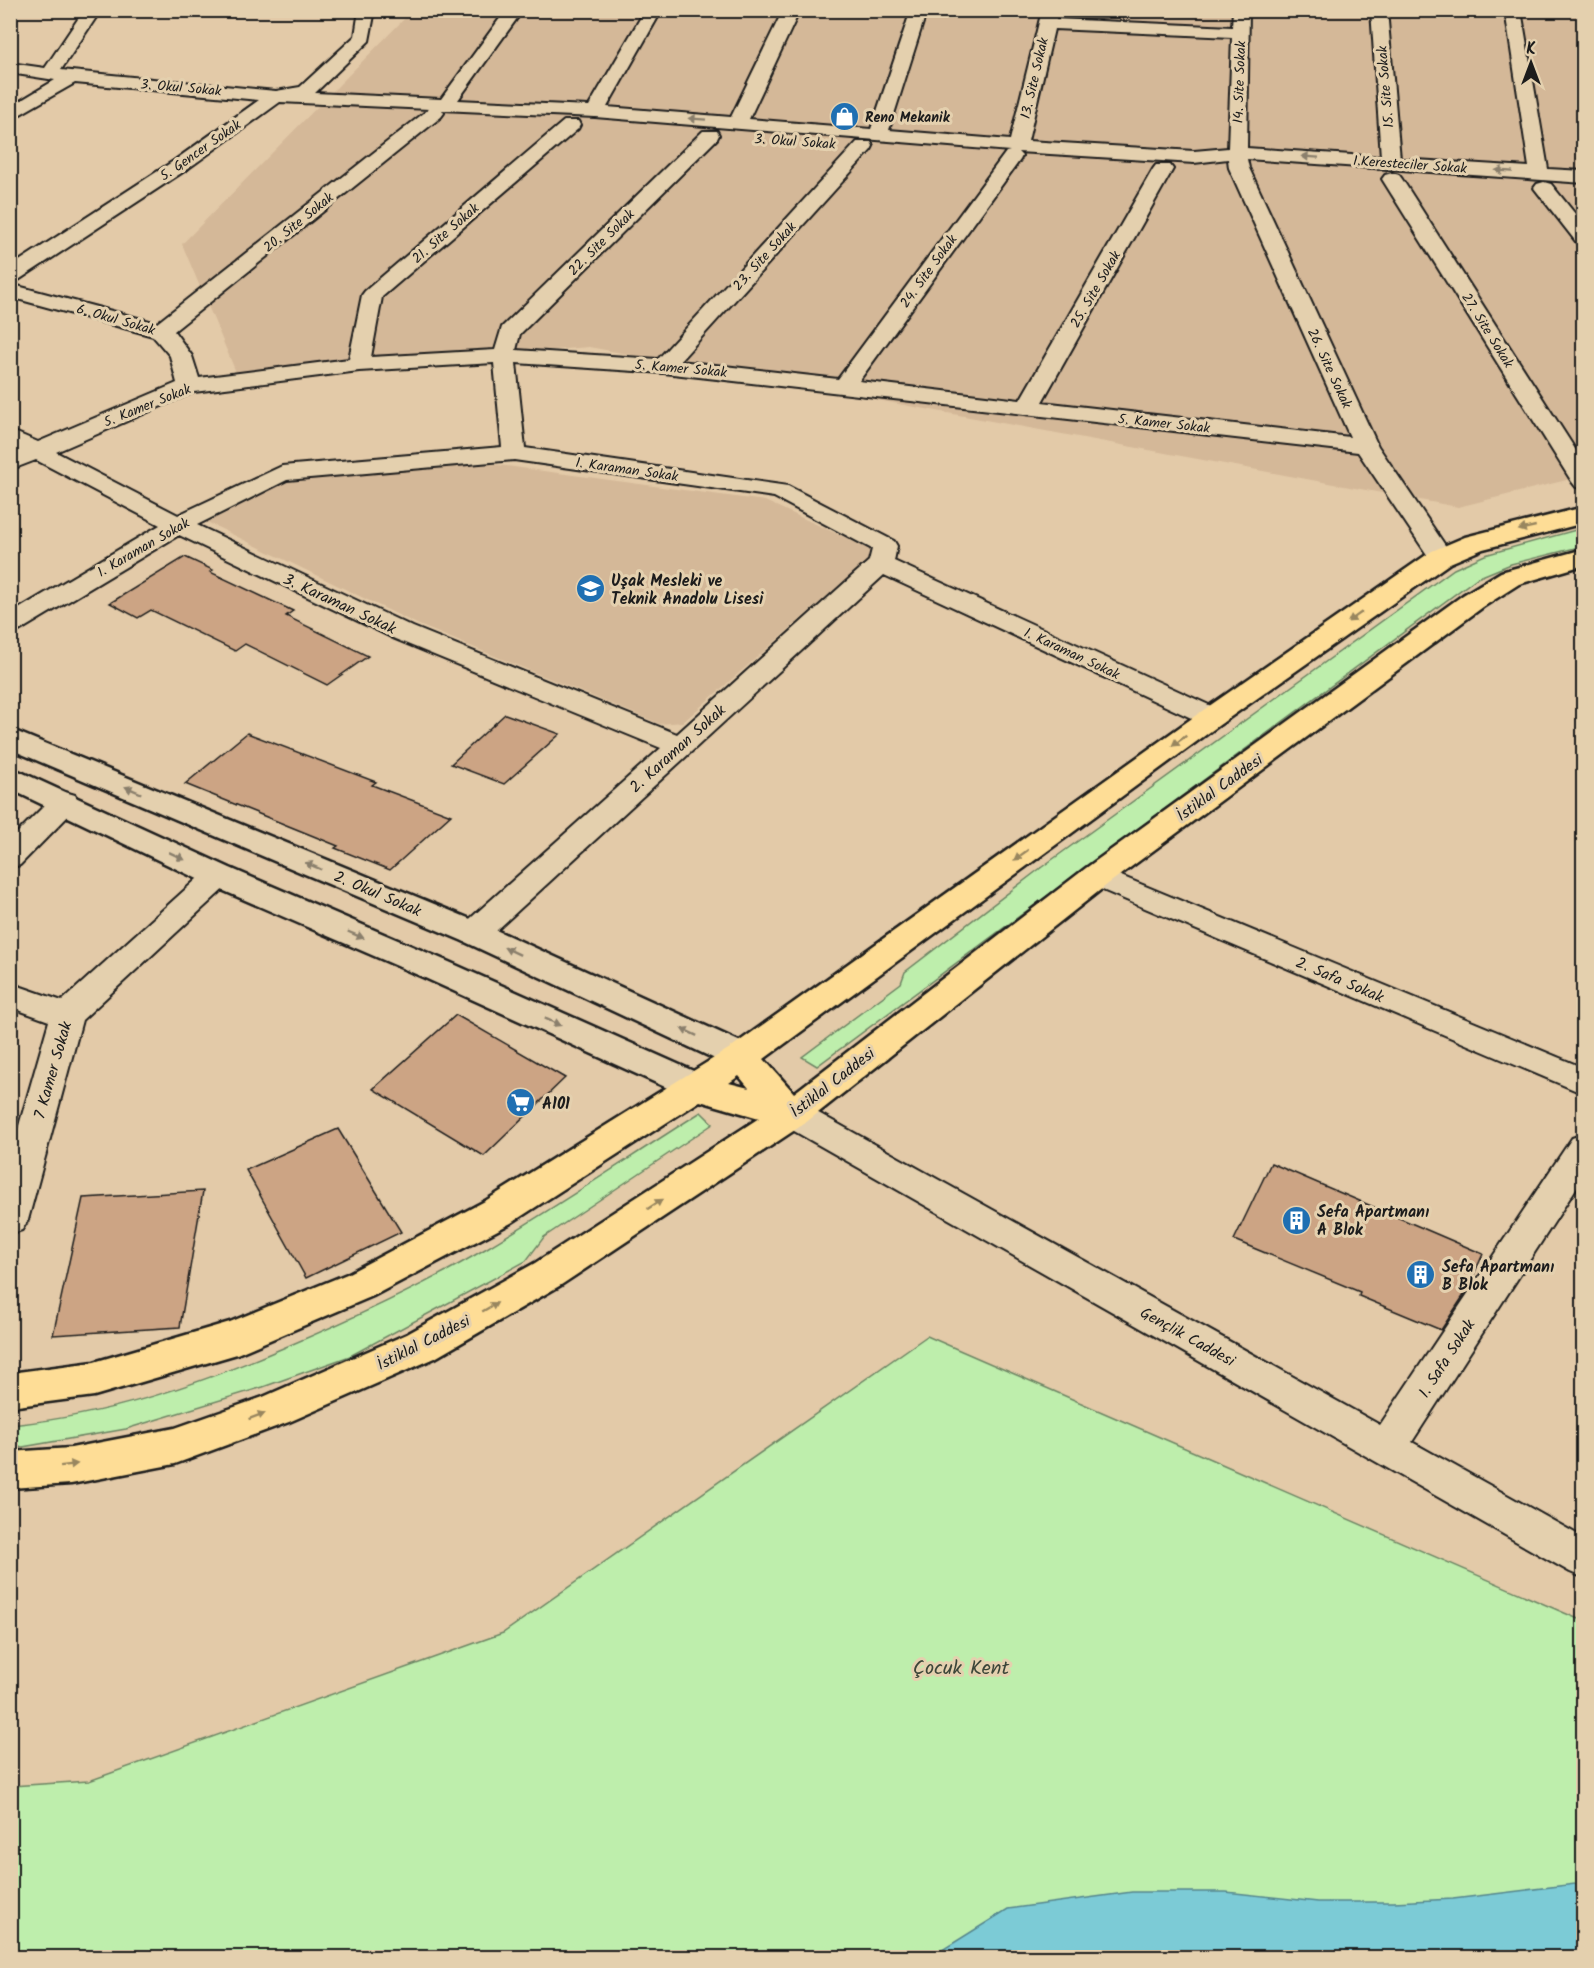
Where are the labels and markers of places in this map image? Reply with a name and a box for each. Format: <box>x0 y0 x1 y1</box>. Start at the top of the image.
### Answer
shop icon: Reno Mekanik <box>828 101 860 133</box>
place label: Reno Mekanik <box>865 107 951 129</box>
place label: Uşak Mesleki ve Teknik Anadolu Lisesi <box>611 569 764 612</box>
school or university icon: Uşak Mesleki ve Teknik Anadolu Lisesi <box>574 573 606 605</box>
supermarket icon: A101 <box>505 1087 537 1119</box>
place label: A101 <box>542 1092 570 1117</box>
place label: Sefa Apartmanı A Blok <box>1317 1200 1429 1243</box>
building icon: Sefa Apartmanı A Blok <box>1280 1204 1312 1236</box>
place label: Sefa Apartmanı B Blok <box>1442 1255 1554 1298</box>
building icon: Sefa Apartmanı B Blok <box>1405 1259 1437 1291</box>

